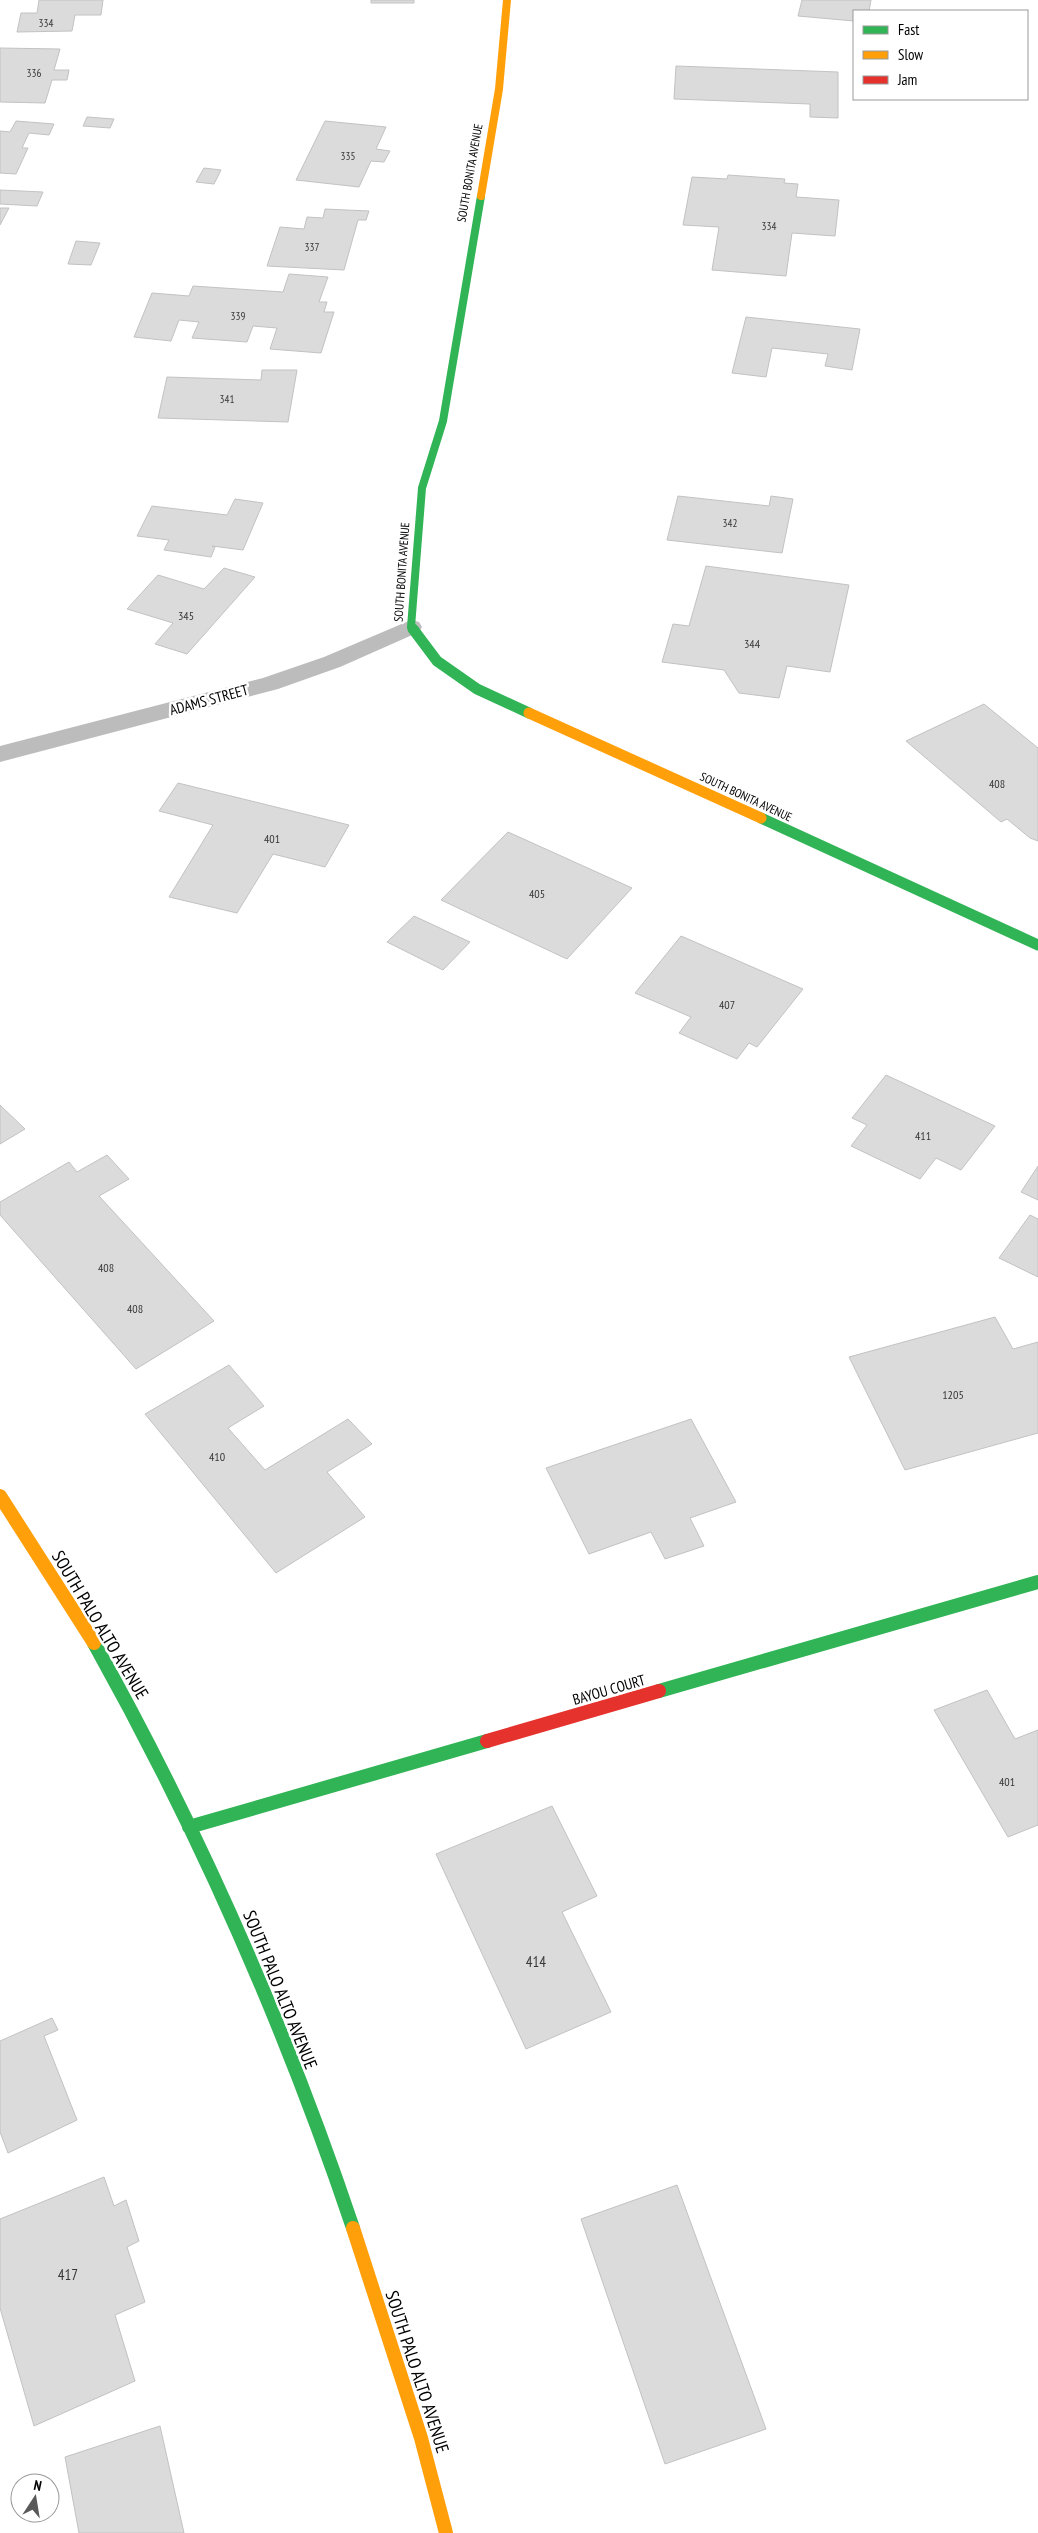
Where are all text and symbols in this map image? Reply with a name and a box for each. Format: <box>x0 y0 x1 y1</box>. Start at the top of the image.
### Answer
legend <box>853 10 1028 100</box>
house number: 334 <box>39 16 53 30</box>
text: Fast <box>898 20 919 39</box>
text: Slow <box>898 45 923 64</box>
house number: 336 <box>27 66 41 80</box>
text: Jam <box>897 70 917 89</box>
street label: SOUTH BONITA AVENUE <box>453 122 486 223</box>
house number: 335 <box>341 149 355 163</box>
house number: 334 <box>762 219 776 233</box>
house number: 337 <box>305 240 319 254</box>
house number: 339 <box>231 309 245 323</box>
house number: 341 <box>220 392 234 406</box>
house number: 342 <box>723 516 737 530</box>
street label: SOUTH BONITA AVENUE <box>391 522 412 622</box>
house number: 345 <box>178 608 194 623</box>
house number: 344 <box>744 636 761 651</box>
street label: ADAMS STREET <box>167 680 251 719</box>
street label: SOUTH BONITA AVENUE <box>698 769 795 824</box>
house number: 408 <box>989 776 1005 791</box>
house number: 401 <box>264 831 280 846</box>
house number: 405 <box>529 886 545 901</box>
house number: 407 <box>719 997 735 1012</box>
house number: 411 <box>915 1128 931 1143</box>
house number: 408 <box>98 1260 114 1275</box>
house number: 408 <box>127 1301 143 1316</box>
house number: 1205 <box>942 1387 964 1402</box>
house number: 410 <box>209 1449 225 1464</box>
street label: SOUTH PALO ALTO AVENUE <box>47 1546 154 1703</box>
street label: BAYOU COURT <box>570 1670 648 1709</box>
house number: 401 <box>999 1774 1015 1789</box>
street label: SOUTH PALO ALTO AVENUE <box>238 1907 323 2073</box>
house number: 414 <box>526 1952 546 1971</box>
house number: 417 <box>58 2265 78 2284</box>
street label: SOUTH PALO ALTO AVENUE <box>380 2288 455 2456</box>
north arrow <box>10 2473 60 2523</box>
text: N <box>32 2476 43 2495</box>

